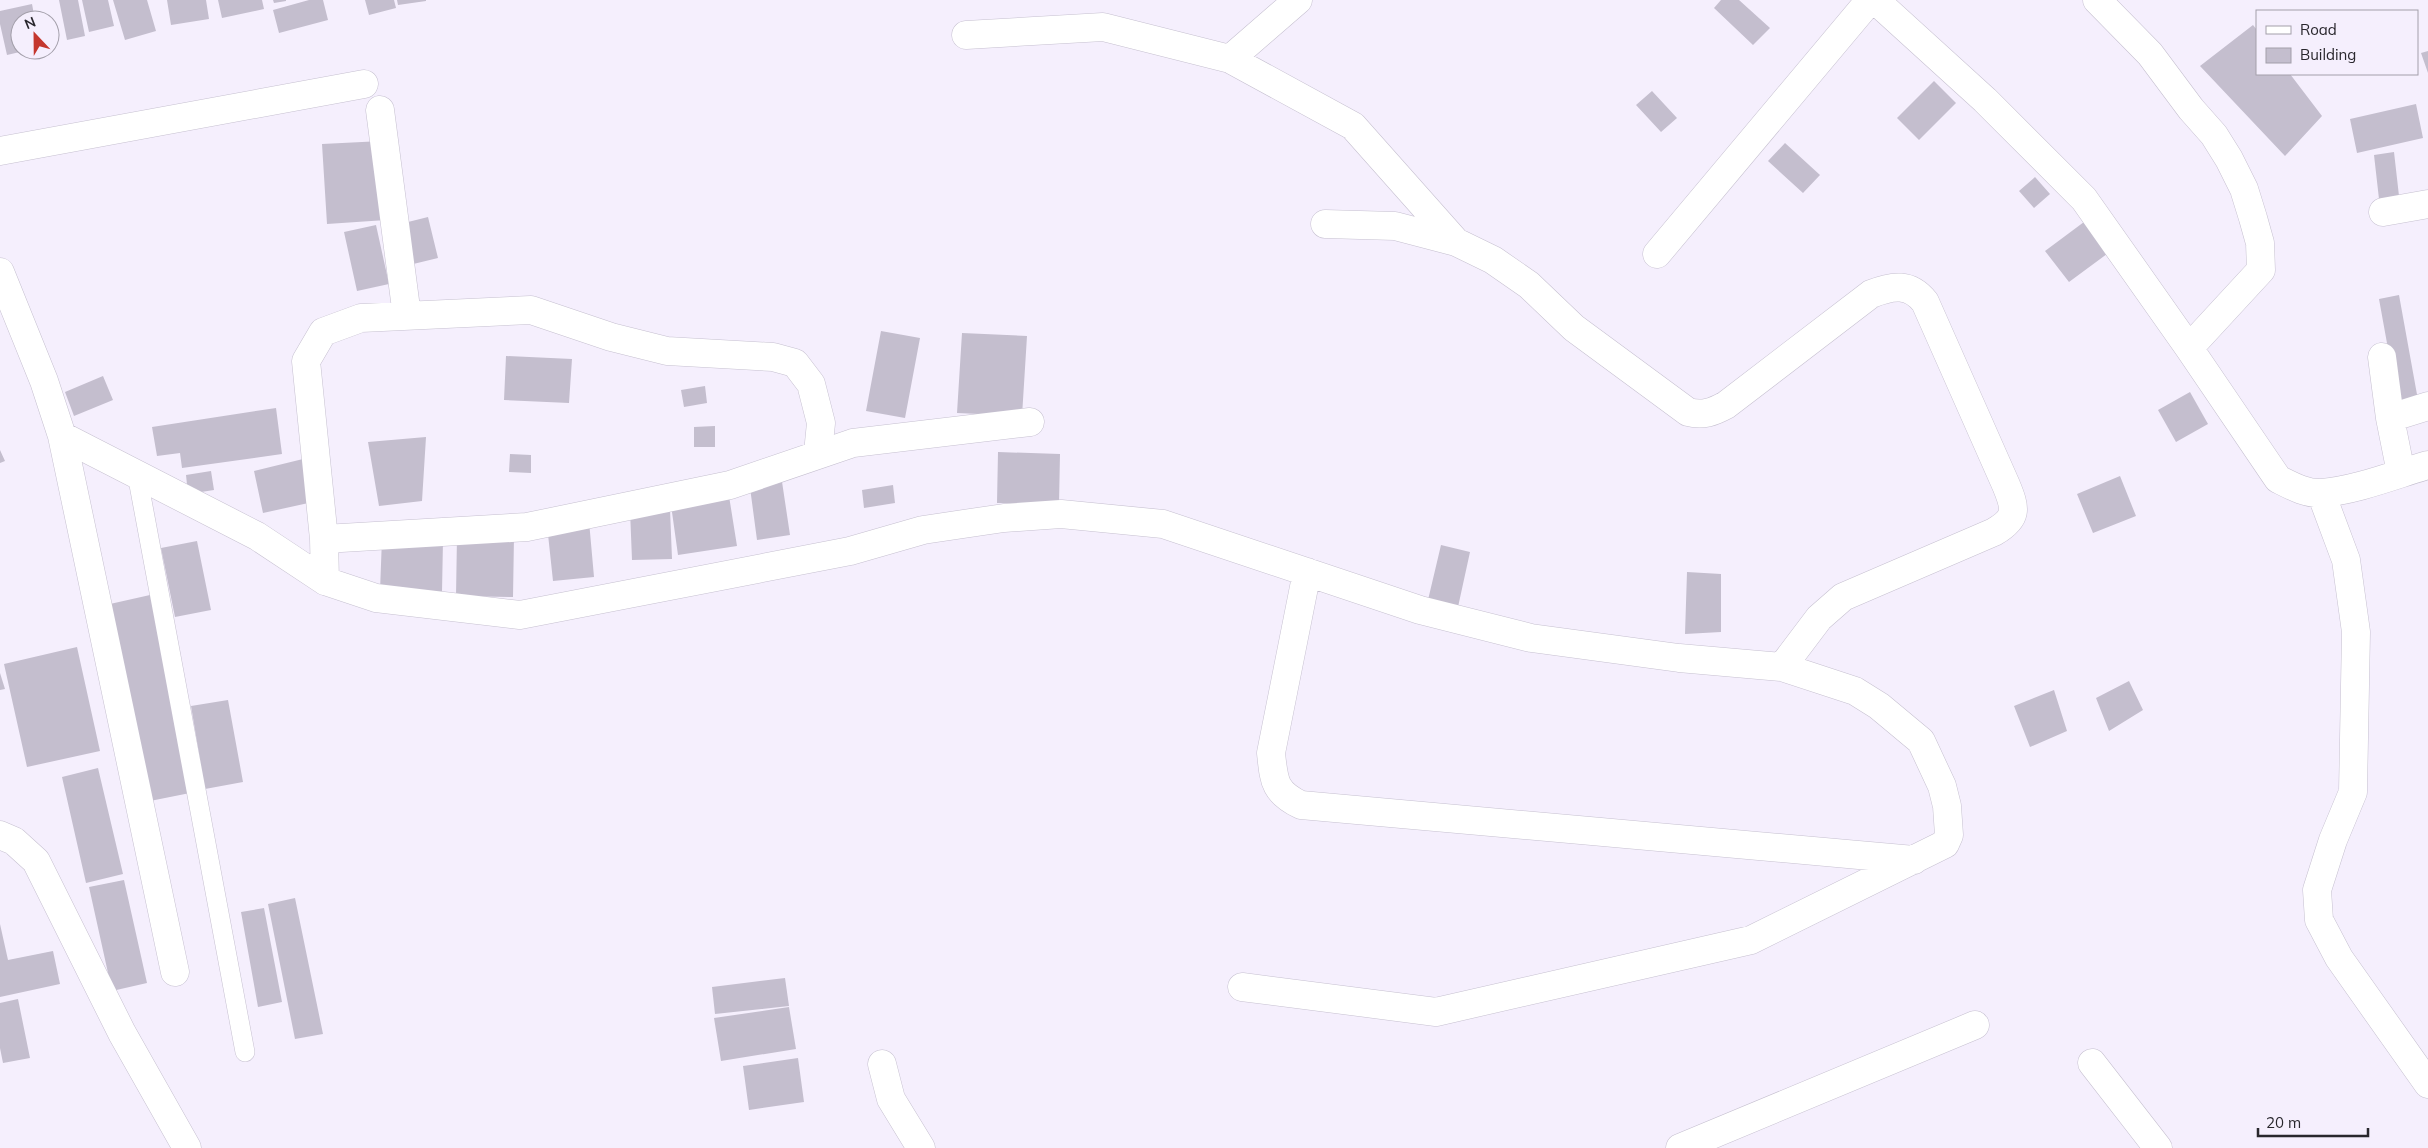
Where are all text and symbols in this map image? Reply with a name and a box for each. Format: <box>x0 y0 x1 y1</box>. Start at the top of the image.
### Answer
north arrow <box>10 10 60 60</box>
legend <box>2256 10 2418 75</box>
text: N <box>22 13 38 33</box>
text: Road <box>2300 20 2337 39</box>
text: Building <box>2300 45 2356 64</box>
scale bar <box>2258 1106 2368 1138</box>
text: 20 m <box>2266 1113 2301 1132</box>

